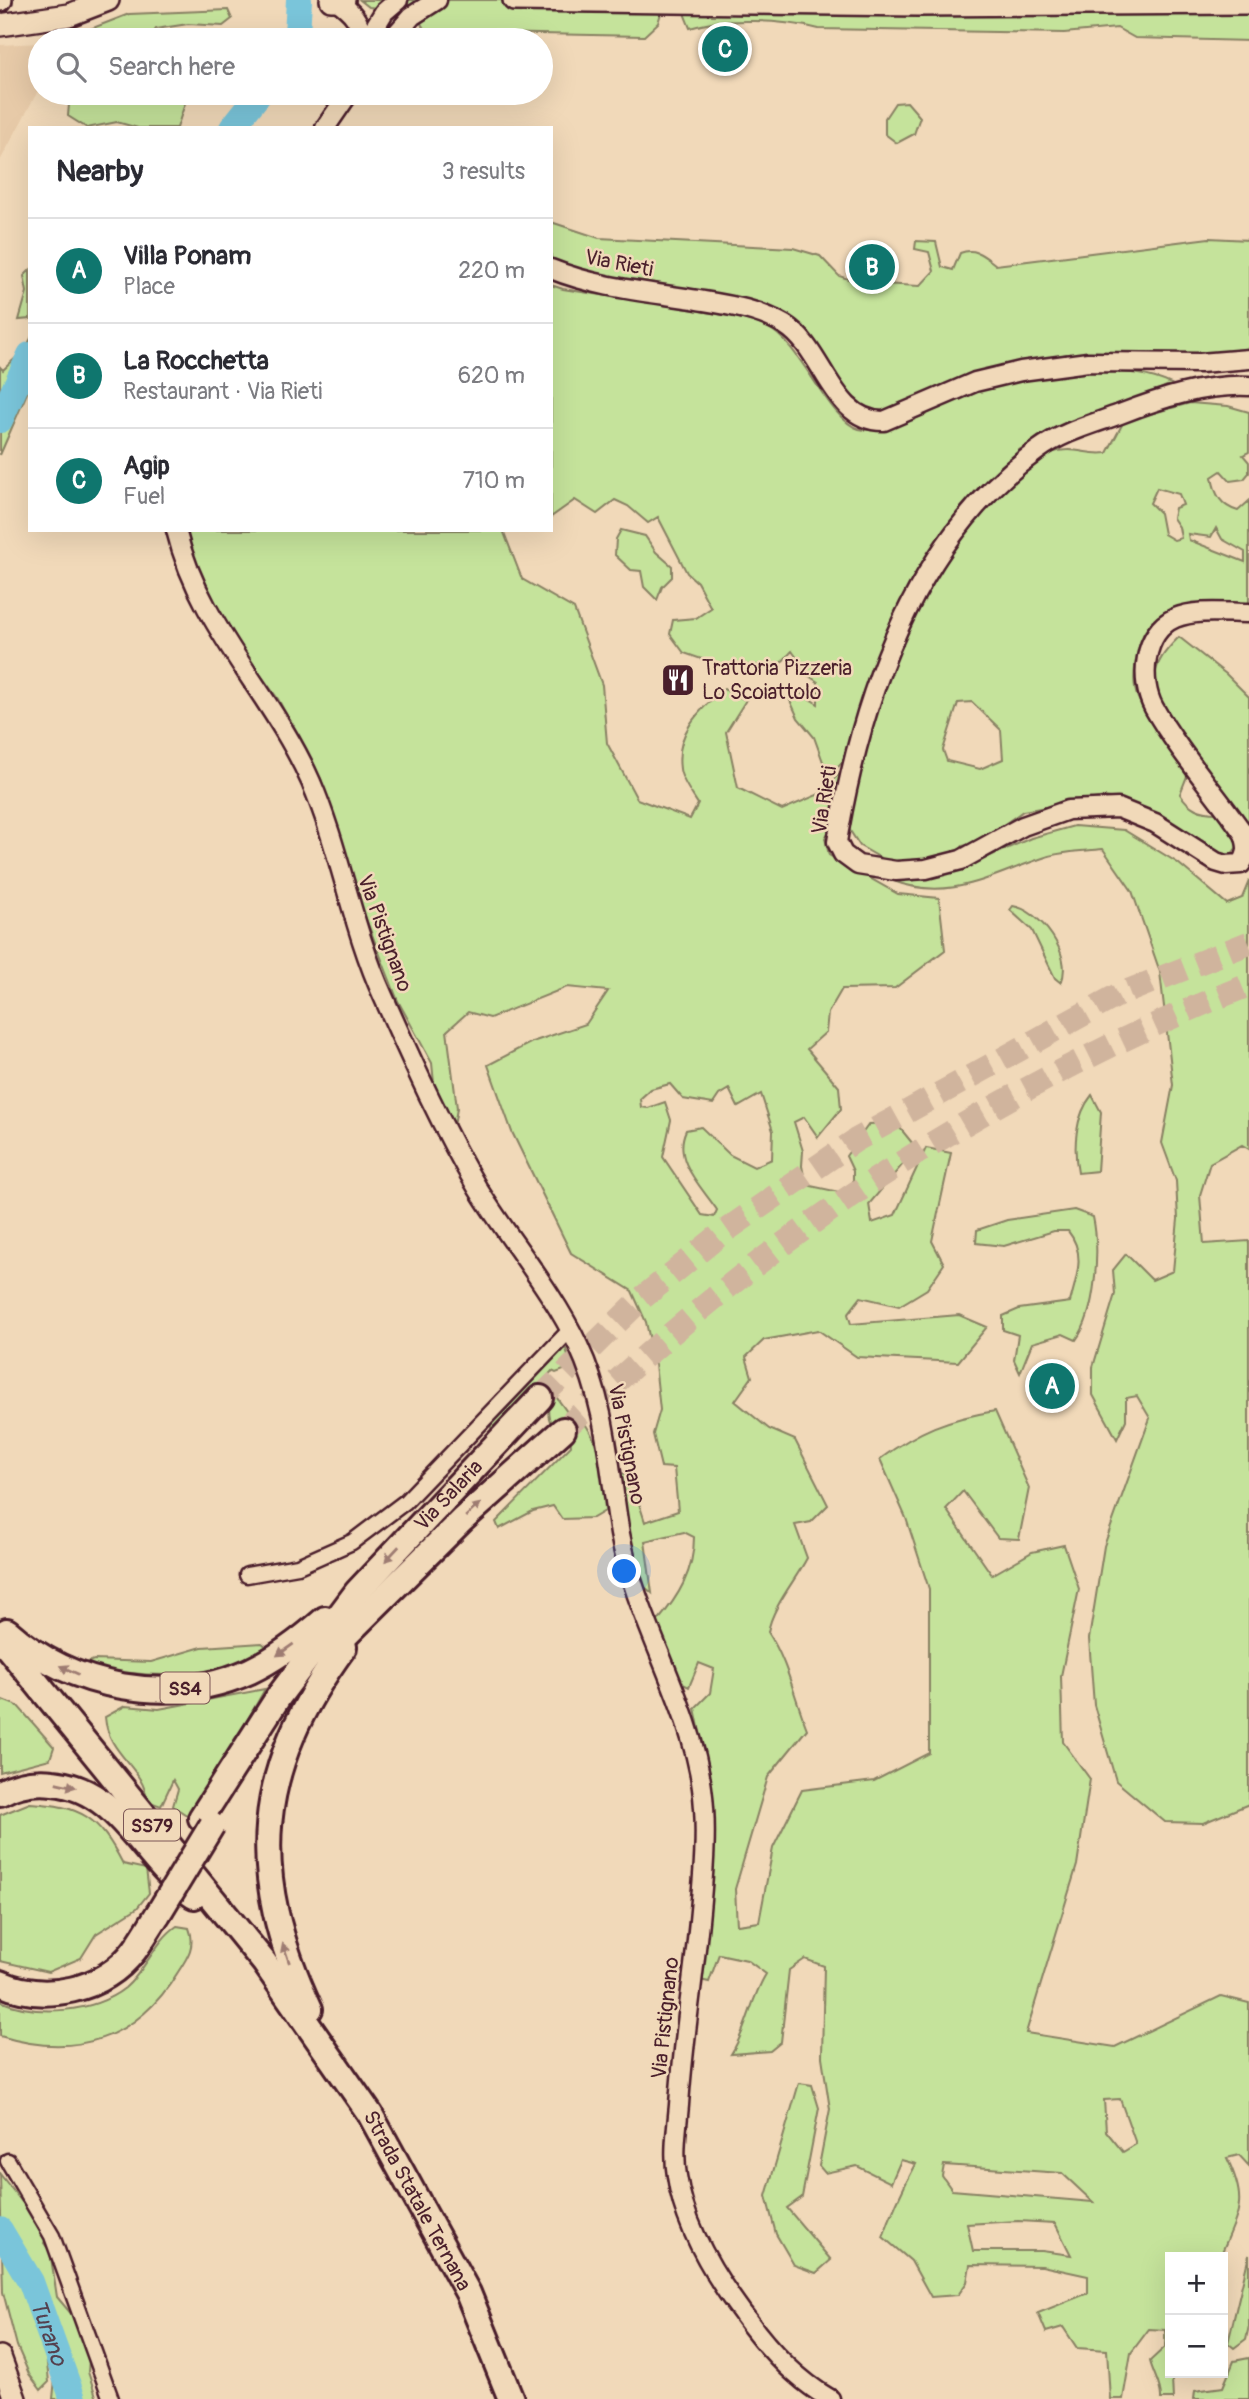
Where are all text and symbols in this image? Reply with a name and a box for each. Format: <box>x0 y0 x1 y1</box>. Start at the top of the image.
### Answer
pin: C <box>702 23 748 75</box>
search box <box>28 28 553 105</box>
icon: search <box>52 48 90 86</box>
text: Search here <box>108 51 235 83</box>
text: Nearby <box>56 153 143 190</box>
text: 3 results <box>442 157 525 186</box>
text: Villa Ponam <box>123 240 251 272</box>
pin: B <box>849 241 895 293</box>
street label: Via Rieti <box>582 244 656 283</box>
text: A <box>72 256 86 285</box>
text: 220 m <box>458 256 525 285</box>
text: Place <box>123 272 175 301</box>
text: La Rocchetta <box>123 345 269 377</box>
text: B <box>72 361 86 390</box>
text: 620 m <box>458 361 525 390</box>
text: Restaurant · Via Rieti <box>123 377 322 406</box>
text: Agip <box>123 450 170 482</box>
text: C <box>72 466 86 495</box>
text: 710 m <box>463 466 525 495</box>
text: Fuel <box>123 482 165 511</box>
place label: Trattoria Pizzeria Lo Scoiattolo <box>702 655 852 706</box>
restaurant icon: Trattoria Pizzeria Lo Scoiattolo <box>659 661 697 699</box>
street label: Via Rieti <box>806 764 843 836</box>
street label: Via Pistignano <box>351 871 418 995</box>
pin: A <box>1029 1360 1075 1412</box>
street label: Via Pistignano <box>602 1381 651 1507</box>
street label: Via Salaria <box>409 1454 489 1537</box>
one-way arrow <box>464 1502 482 1518</box>
one-way arrow <box>385 1545 401 1562</box>
your location <box>607 1554 641 1588</box>
one-way arrow <box>276 1643 294 1657</box>
one-way arrow <box>59 1664 80 1675</box>
road number: SS4 <box>160 1672 210 1704</box>
one-way arrow <box>55 1780 77 1791</box>
road number: SS79 <box>124 1810 180 1840</box>
one-way arrow <box>280 1943 291 1964</box>
street label: Via Pistignano <box>646 1956 685 2080</box>
street label: Strada Statale Ternana <box>357 2106 477 2296</box>
map controls <box>1165 2252 1228 2378</box>
button: + <box>1165 2252 1228 2315</box>
water label: Turano <box>24 2296 74 2371</box>
button: − <box>1165 2315 1228 2378</box>

